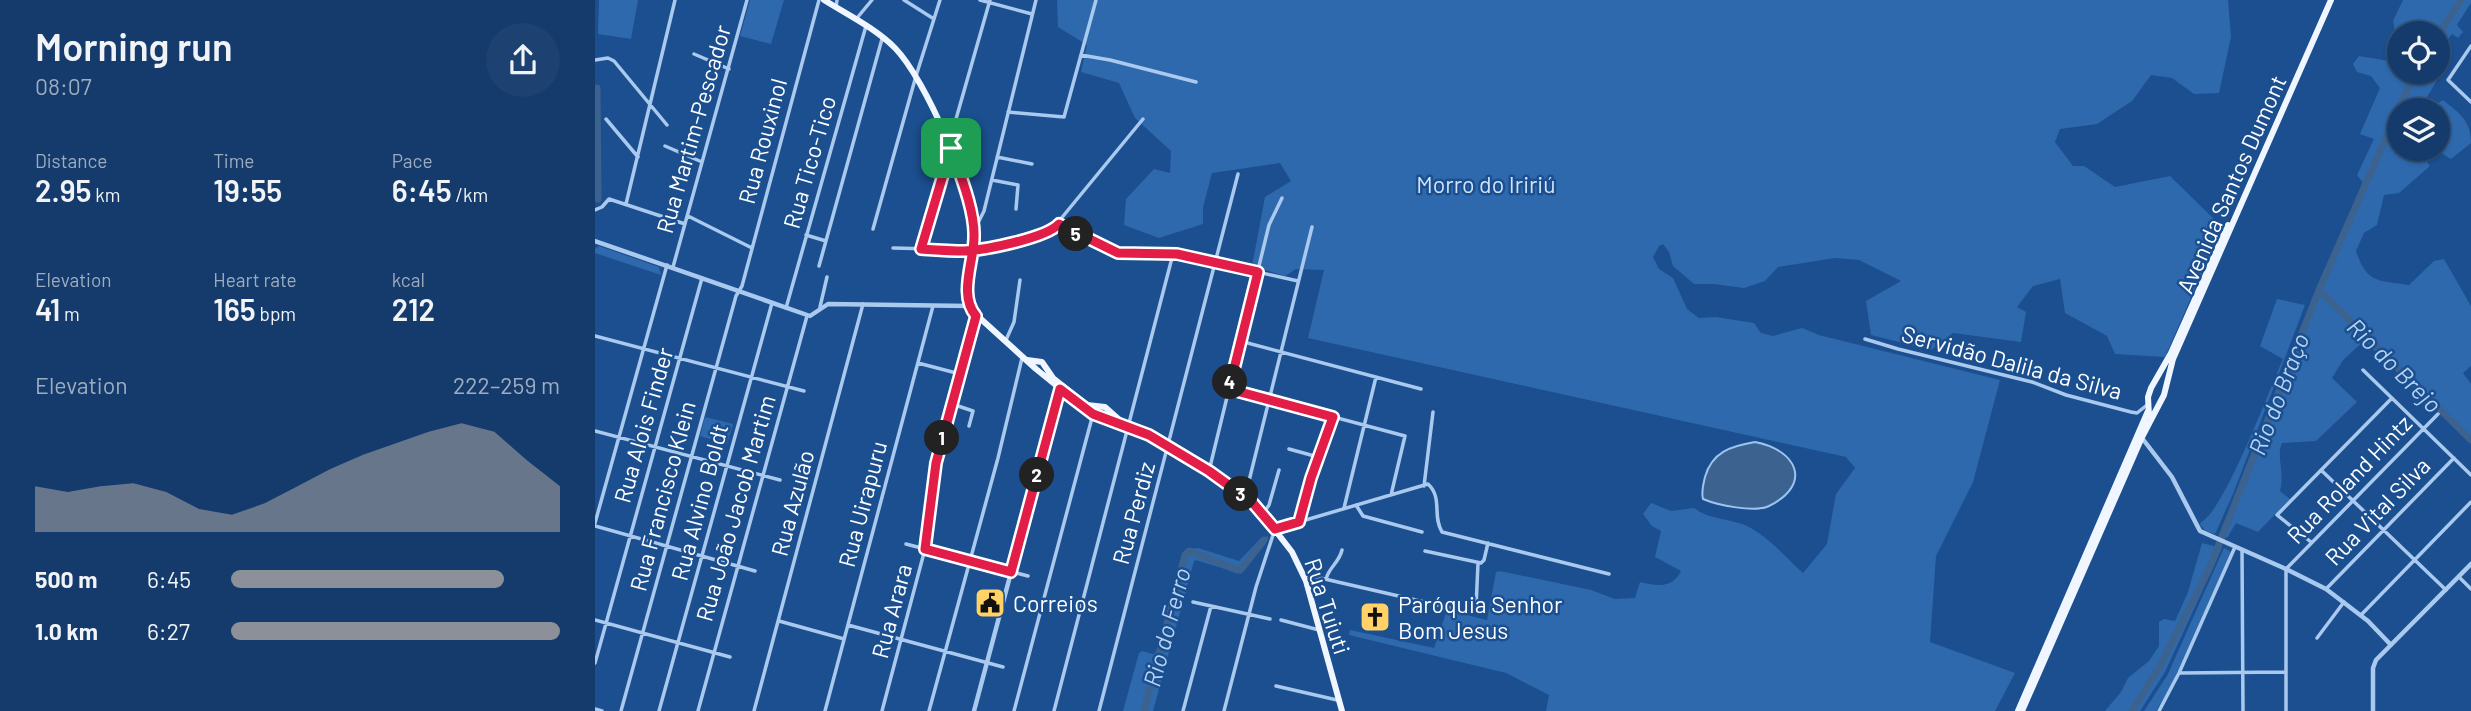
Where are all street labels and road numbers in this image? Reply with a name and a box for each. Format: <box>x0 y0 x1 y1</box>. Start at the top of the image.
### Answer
street label: Rua Martim-Pescador <box>650 21 736 236</box>
street label: Avenida Santos Dumont <box>2170 71 2292 297</box>
street label: Rua Rouxinol <box>732 75 792 207</box>
street label: Rua Tico-Tico <box>777 92 841 232</box>
street label: Servidão Dalila da Silva <box>1899 319 2125 405</box>
street label: Rua Alois Finder <box>607 343 679 506</box>
street label: Rua João Jacob Martim <box>689 392 781 624</box>
street label: Rua Francisco Klein <box>623 398 701 594</box>
street label: Rua Roland Hintz <box>2281 409 2417 549</box>
street label: Rua Alvino Boldt <box>665 420 733 584</box>
street label: Rua Uirapuru <box>832 438 892 570</box>
street label: Rua Azulão <box>764 447 820 559</box>
street label: Rua Vital Silva <box>2319 451 2435 571</box>
street label: Rua Perdiz <box>1106 459 1160 567</box>
street label: Rua Tuiuti <box>1299 554 1357 658</box>
street label: Rua Arara <box>865 561 917 661</box>

